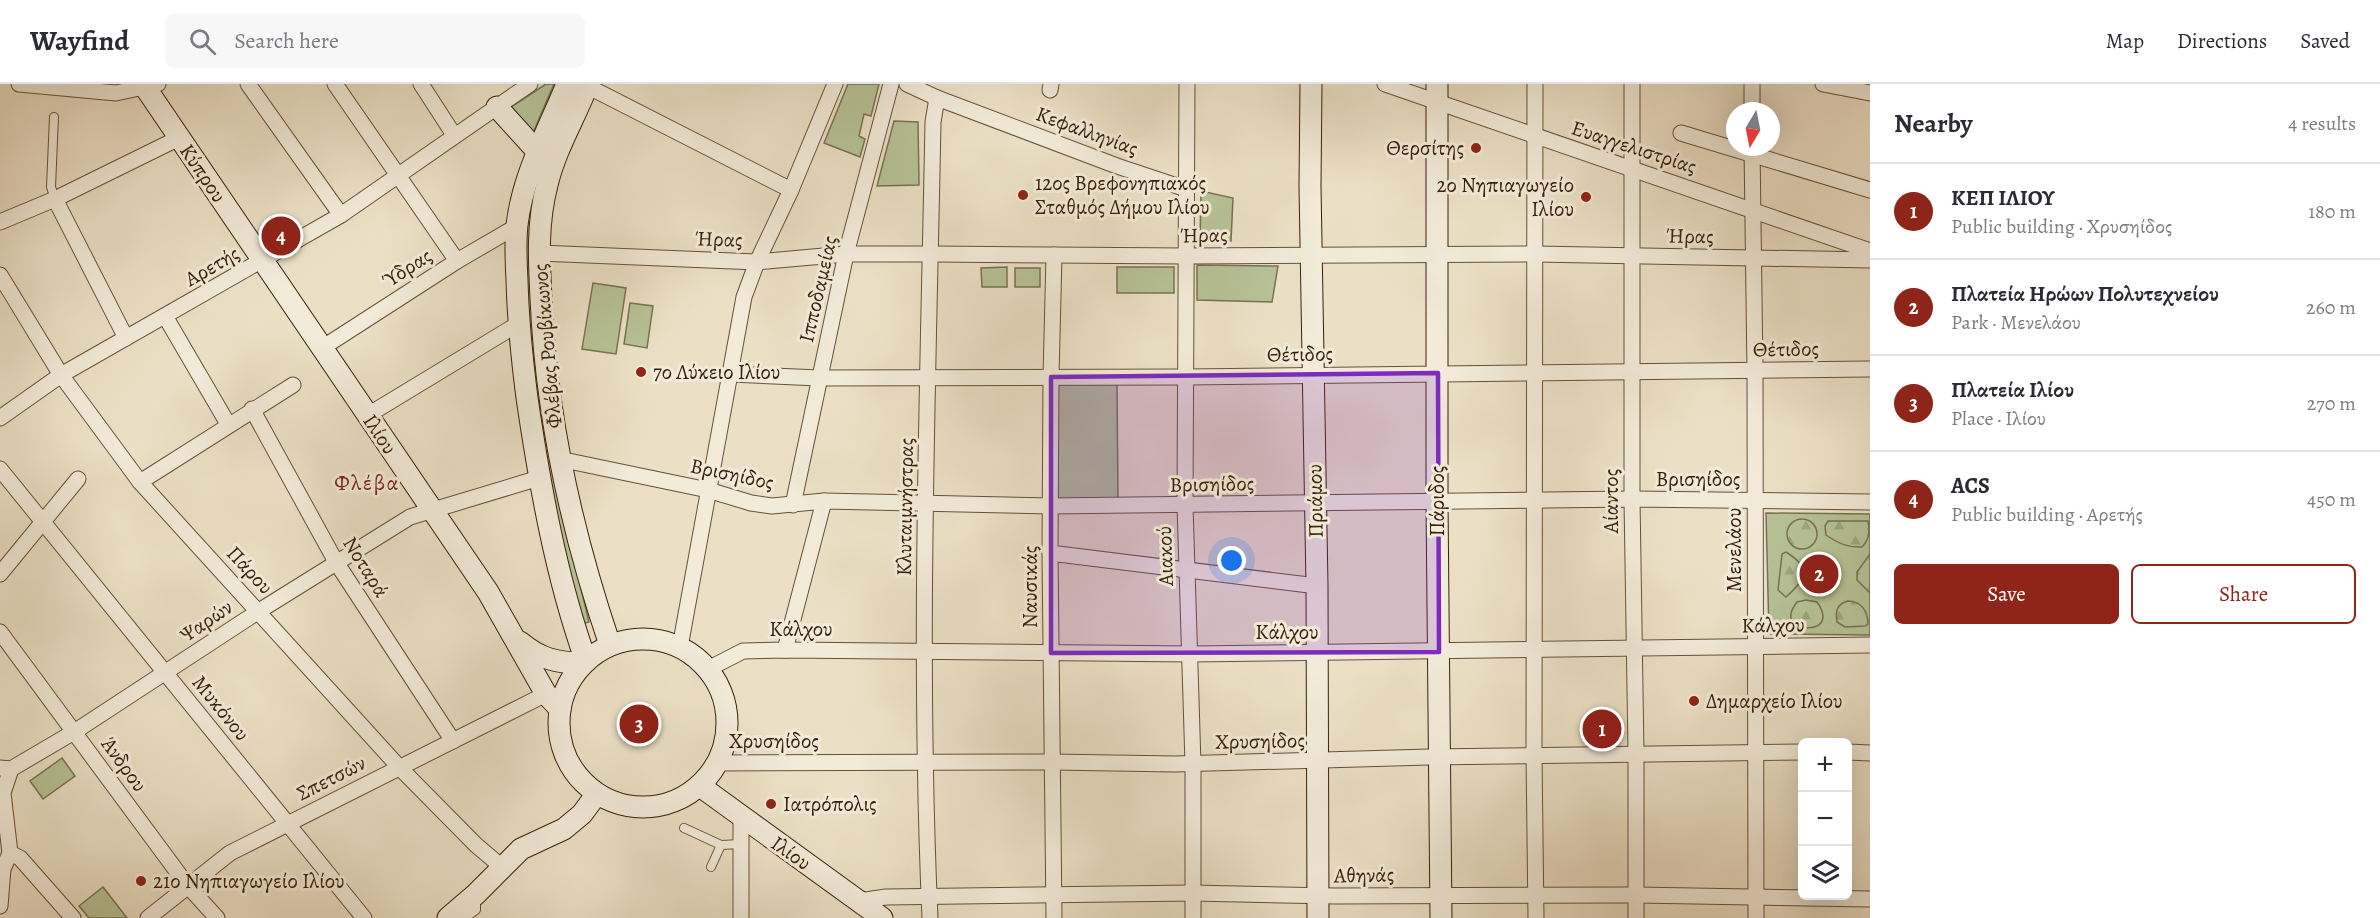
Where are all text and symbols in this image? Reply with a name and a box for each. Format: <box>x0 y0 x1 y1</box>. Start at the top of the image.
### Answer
search box <box>165 14 585 68</box>
text: Wayfind <box>30 22 129 60</box>
icon: search <box>186 25 219 58</box>
text: Search here <box>234 26 339 56</box>
text: Map <box>2106 27 2144 55</box>
text: Directions <box>2177 27 2267 55</box>
text: Saved <box>2300 27 2350 55</box>
street label: Κεφαλληνίας <box>1032 100 1142 162</box>
north arrow <box>1726 102 1780 156</box>
text: Nearby <box>1894 106 1973 141</box>
text: 4 results <box>2288 110 2356 137</box>
street label: Ευαγγελιστρίας <box>1568 114 1700 180</box>
place label: Θερσίτης <box>1386 134 1464 162</box>
street label: Κύπρου <box>173 138 233 208</box>
marker: Θερσίτης <box>1469 141 1483 155</box>
place label: 12ος Βρεφονηπιακός Σταθμός Δήμου Ιλίου <box>1035 169 1210 221</box>
place label: 2ο Νηπιαγωγείο Ιλίου <box>1436 171 1574 223</box>
text: ΚΕΠ ΙΛΙΟΥ <box>1951 183 2055 213</box>
marker: 12ος Βρεφονηπιακός Σταθμός Δήμου Ιλίου <box>1016 188 1030 202</box>
marker: 2ο Νηπιαγωγείο Ιλίου <box>1579 190 1593 204</box>
text: 1 <box>1910 198 1917 225</box>
text: 180 m <box>2308 198 2356 225</box>
text: Public building · Χρυσηίδος <box>1951 213 2172 240</box>
pin: 4 <box>262 214 300 258</box>
street label: Ήρας <box>1180 221 1228 249</box>
street label: Ήρας <box>1666 222 1714 250</box>
street label: Ήρας <box>695 224 743 254</box>
street label: Ιπποδαμείας <box>792 233 844 345</box>
street label: Αρετής <box>179 239 244 293</box>
street label: Ύδρας <box>377 242 437 294</box>
street label: Φλέβας Ρουβίκωνος <box>526 262 568 430</box>
text: Πλατεία Ηρώων Πολυτεχνείου <box>1951 279 2219 309</box>
text: 2 <box>1909 294 1918 321</box>
text: 260 m <box>2306 294 2356 321</box>
text: Park · Μενελάου <box>1951 309 2081 336</box>
street label: Θέτιδος <box>1753 334 1819 364</box>
street label: Θέτιδος <box>1267 339 1333 369</box>
place label: 7ο Λύκειο Ιλίου <box>653 358 780 386</box>
marker: 7ο Λύκειο Ιλίου <box>634 365 648 379</box>
text: Πλατεία Ιλίου <box>1951 375 2074 405</box>
text: 3 <box>1909 390 1918 417</box>
text: 270 m <box>2307 390 2356 417</box>
text: Place · Ιλίου <box>1951 405 2046 432</box>
street label: Ιλίου <box>356 408 404 460</box>
street label: Κλυταιμνήστρας <box>890 438 920 576</box>
street label: Βρισηίδος <box>688 452 776 496</box>
street label: Πριάμου <box>1300 464 1330 538</box>
street label: Βρισηίδος <box>1656 465 1740 493</box>
street label: Πάριδος <box>1423 466 1451 536</box>
district label: Φλέβα <box>334 468 400 498</box>
street label: Βρισηίδος <box>1169 469 1255 499</box>
street label: Αίαντος <box>1597 469 1625 534</box>
text: ACS <box>1951 471 1990 501</box>
text: 4 <box>1909 486 1918 513</box>
text: 450 m <box>2307 486 2356 513</box>
text: Public building · Αρετής <box>1951 501 2143 528</box>
street label: Μενελάου <box>1720 508 1748 592</box>
street label: Αιακού <box>1150 525 1180 588</box>
street label: Νοταρά <box>336 531 396 603</box>
street label: Πάρου <box>220 540 280 600</box>
street label: Ναυσικάς <box>1016 546 1044 628</box>
your location <box>1217 546 1246 575</box>
pin: 2 <box>1800 552 1838 596</box>
button: Save <box>1894 564 2119 624</box>
button: Share <box>2131 564 2356 624</box>
street label: Ψαρών <box>174 593 238 649</box>
street label: Κάλχου <box>1741 610 1805 640</box>
street label: Κάλχου <box>769 615 833 643</box>
street label: Κάλχου <box>1255 618 1319 646</box>
street label: Μυκόνου <box>186 669 256 747</box>
place label: Δημαρχείο Ιλίου <box>1706 687 1843 715</box>
marker: Δημαρχείο Ιλίου <box>1687 694 1701 708</box>
pin: 3 <box>620 702 658 746</box>
pin: 1 <box>1582 706 1622 752</box>
street label: Χρυσηίδος <box>1215 726 1305 756</box>
street label: Χρυσηίδος <box>729 727 819 755</box>
street label: Άνδρου <box>94 731 154 797</box>
map controls <box>1798 738 1852 900</box>
button: + <box>1798 738 1852 792</box>
street label: Σπετσών <box>292 749 371 807</box>
place label: Ιατρόπολις <box>783 790 877 818</box>
button: − <box>1798 792 1852 846</box>
marker: Ιατρόπολις <box>764 797 778 811</box>
street label: Ιλίου <box>765 829 817 877</box>
button: layers <box>1798 846 1852 900</box>
street label: Αθηνάς <box>1333 860 1394 890</box>
place label: 21ο Νηπιαγωγείο Ιλίου <box>153 867 345 895</box>
marker: 21ο Νηπιαγωγείο Ιλίου <box>134 874 148 888</box>

